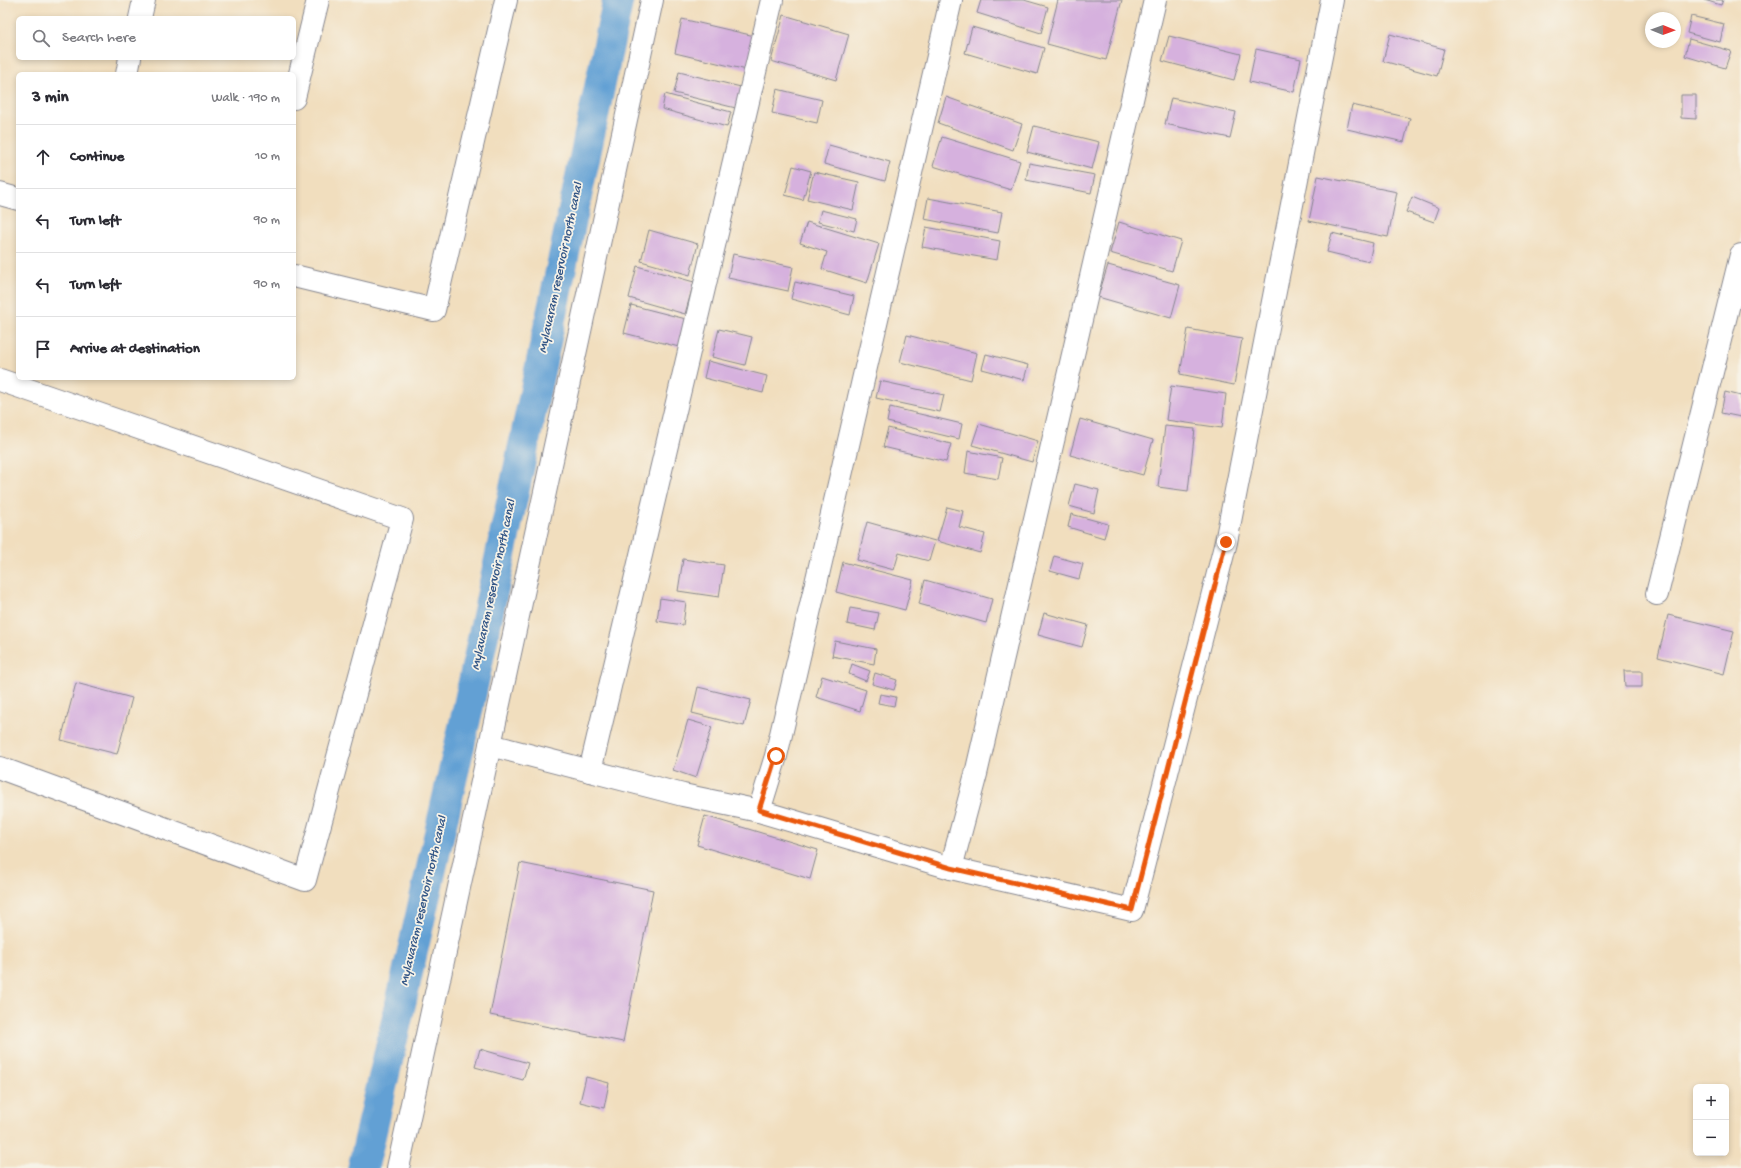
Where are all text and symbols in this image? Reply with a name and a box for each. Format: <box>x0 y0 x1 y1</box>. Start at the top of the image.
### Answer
north arrow <box>1645 12 1681 48</box>
search box <box>16 16 296 60</box>
icon: search <box>30 27 52 49</box>
text: Search here <box>62 29 136 47</box>
text: 3 min <box>32 88 69 108</box>
text: Walk · 190 m <box>211 91 280 106</box>
icon: ahead <box>32 146 54 168</box>
text: Continue <box>70 148 124 166</box>
text: 10 m <box>255 149 280 164</box>
water label: Mylavaram reservoir north canal <box>536 180 587 355</box>
icon: left <box>32 210 54 232</box>
text: Turn left <box>70 212 121 230</box>
text: 90 m <box>254 213 280 228</box>
icon: left <box>32 274 54 296</box>
text: Turn left <box>70 276 121 294</box>
text: 90 m <box>254 277 280 292</box>
icon: arrive <box>32 338 54 360</box>
text: Arrive at destination <box>70 340 200 358</box>
water label: Mylavaram reservoir north canal <box>469 497 520 672</box>
route end <box>1217 533 1235 551</box>
route start <box>767 747 785 765</box>
water label: Mylavaram reservoir north canal <box>397 814 451 987</box>
map controls <box>1693 1084 1729 1156</box>
button: + <box>1693 1084 1729 1120</box>
button: − <box>1693 1120 1729 1156</box>

